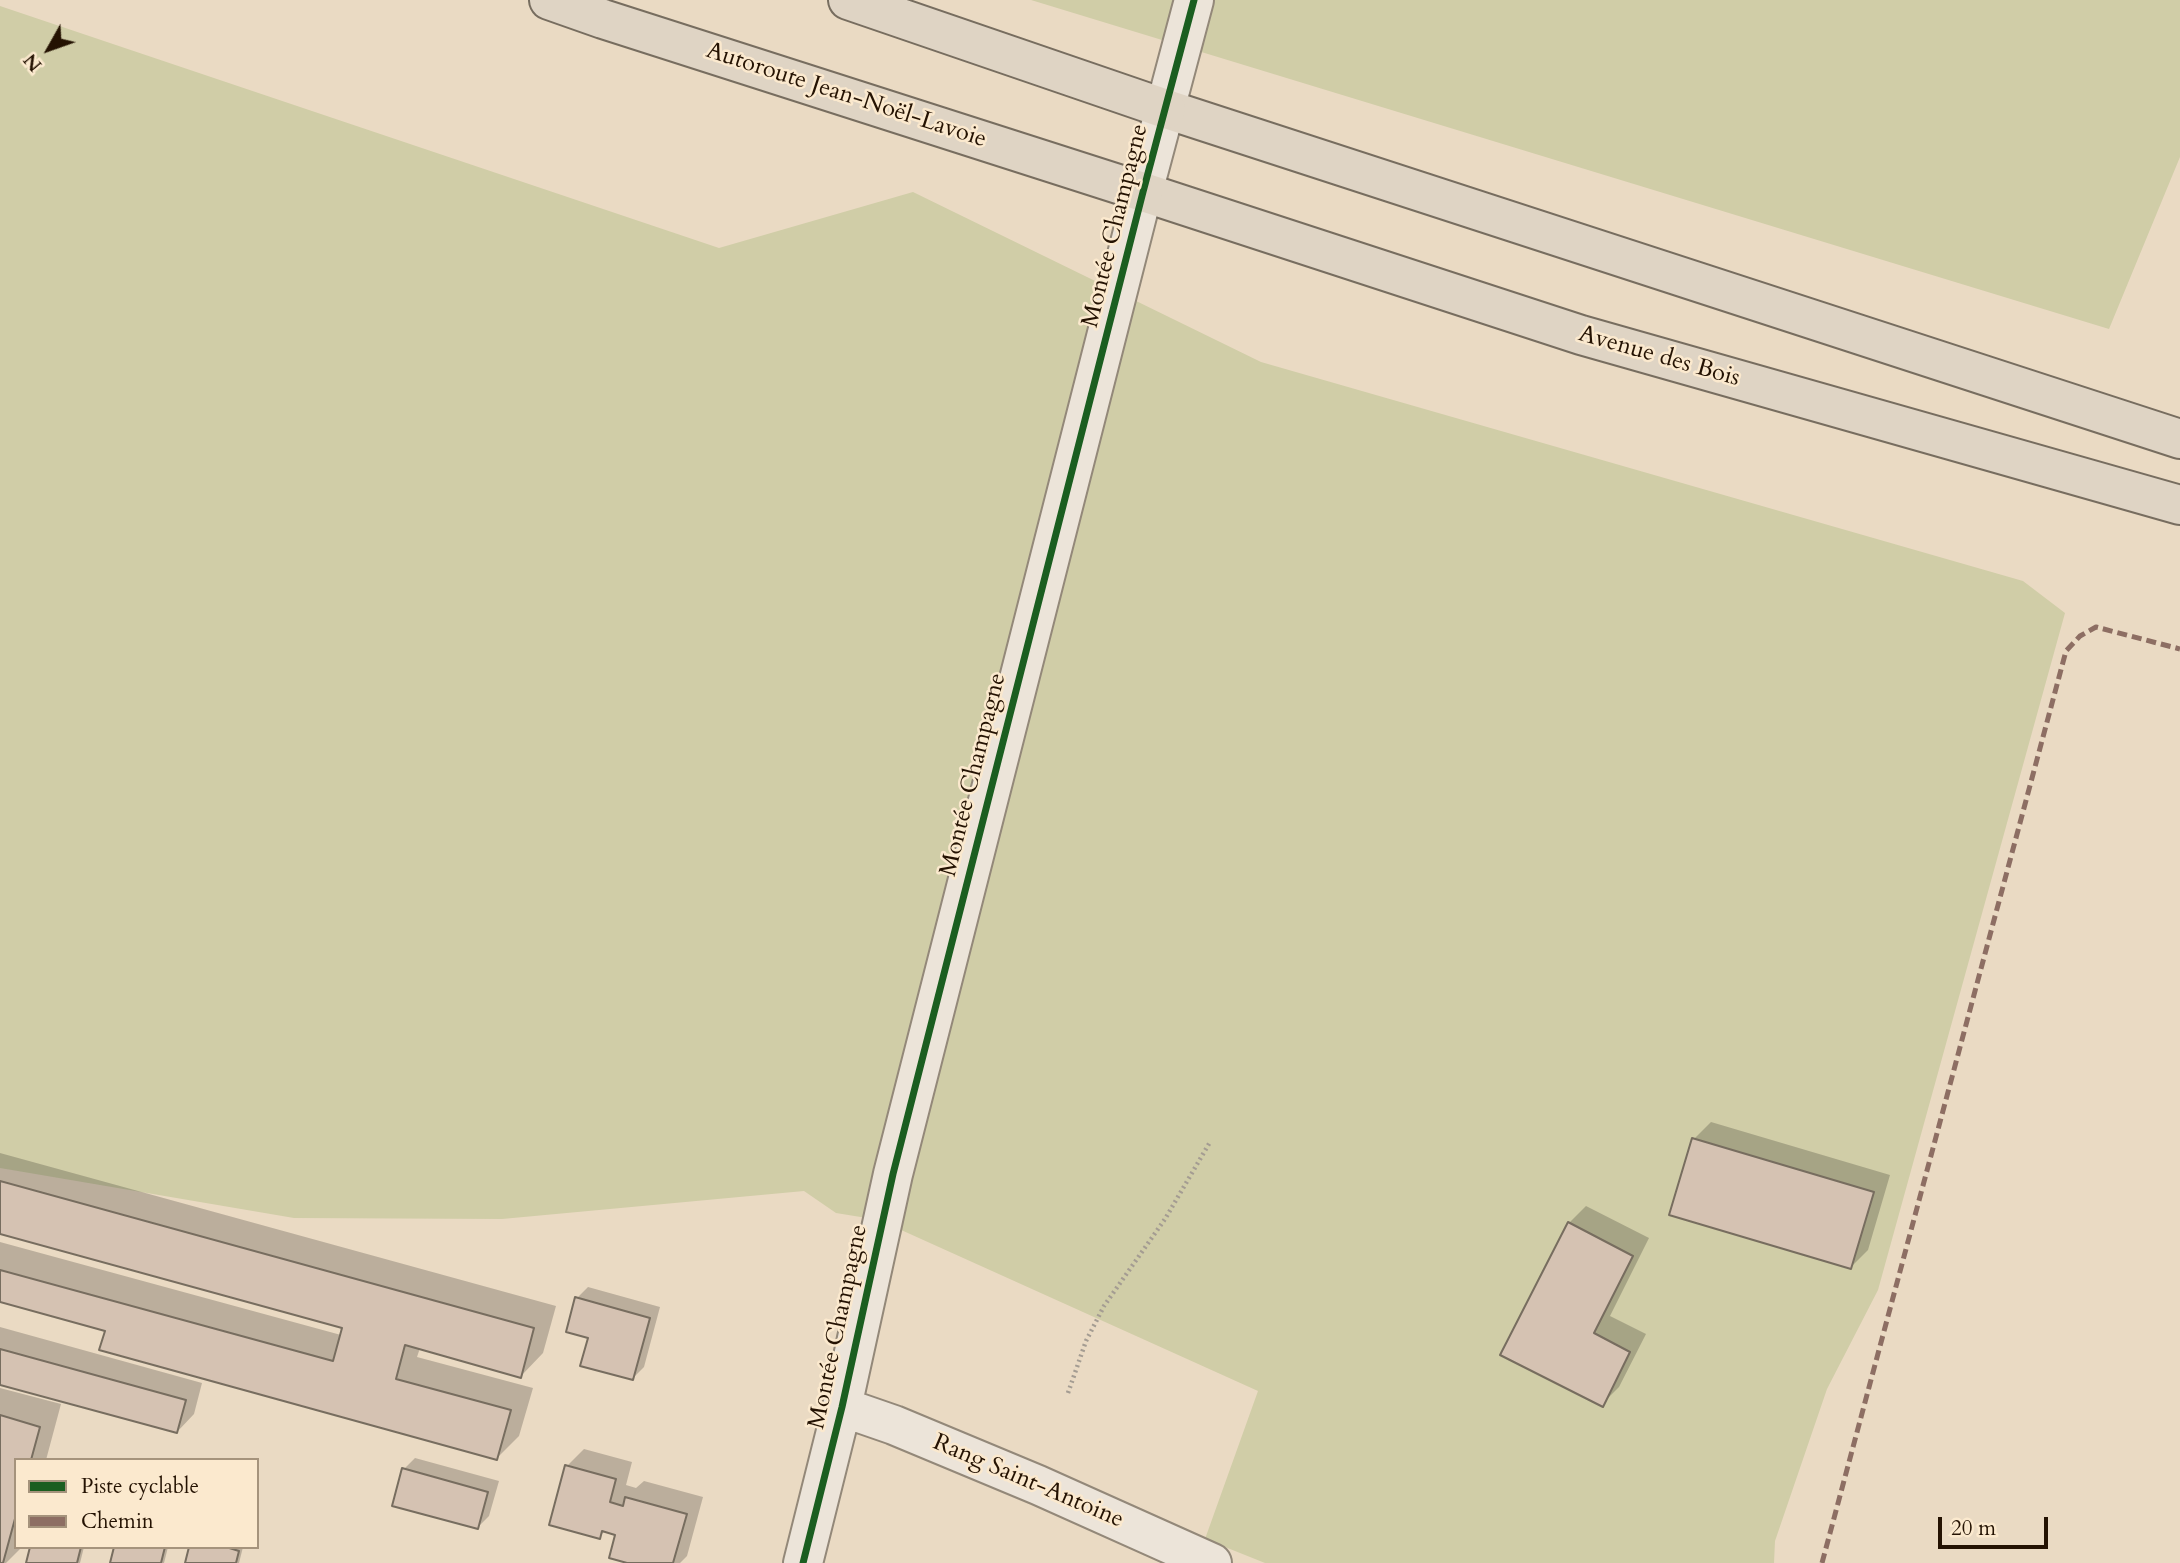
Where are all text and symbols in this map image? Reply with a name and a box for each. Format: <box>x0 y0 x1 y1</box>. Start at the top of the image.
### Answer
north arrow <box>14 14 84 84</box>
street label: Autoroute Jean-Noël-Lavoie <box>702 37 990 155</box>
text: N <box>18 48 48 77</box>
street label: Montée Champagne <box>1077 121 1155 331</box>
street label: Avenue des Bois <box>1575 320 1743 394</box>
street label: Montée Champagne <box>935 670 1013 880</box>
street label: Montée Champagne <box>803 1222 875 1432</box>
street label: Rang Saint-Antoine <box>928 1429 1128 1535</box>
legend <box>14 1458 259 1549</box>
text: Piste cyclable <box>81 1472 199 1501</box>
scale bar <box>1942 1504 2052 1548</box>
text: Chemin <box>81 1507 154 1536</box>
text: 20 m <box>1951 1514 1996 1543</box>

